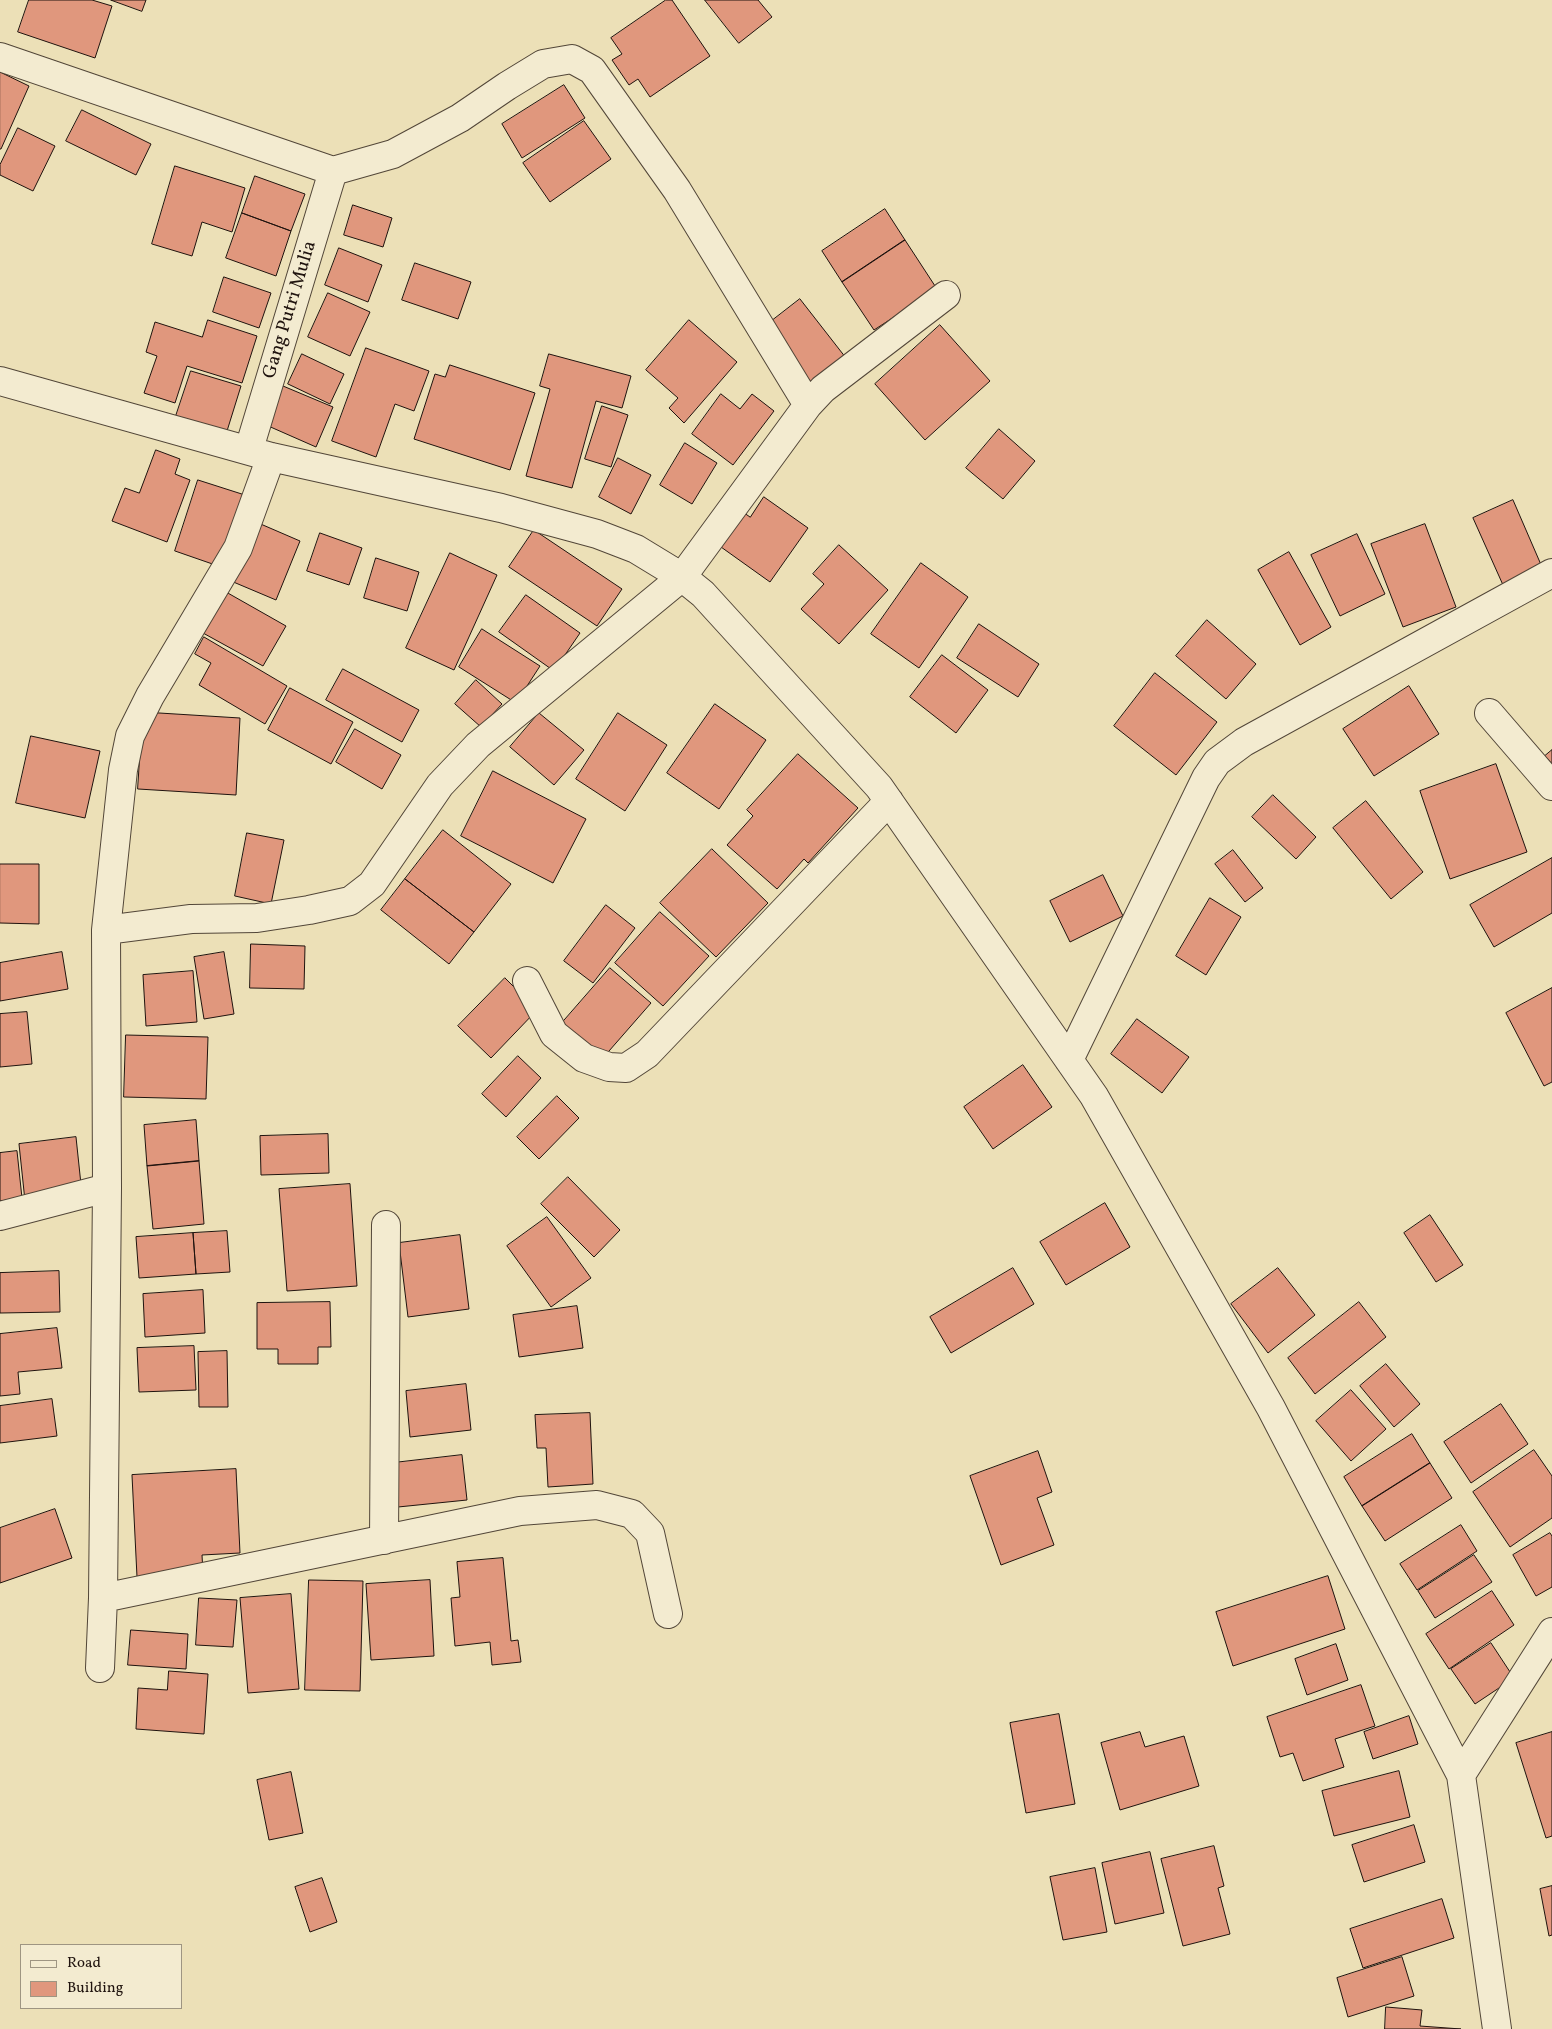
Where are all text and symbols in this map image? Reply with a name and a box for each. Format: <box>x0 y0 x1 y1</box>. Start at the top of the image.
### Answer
street label: Gang Putri Mulia <box>259 238 323 382</box>
legend <box>20 1944 182 2009</box>
text: Road <box>67 1953 101 1974</box>
text: Building <box>67 1978 123 1999</box>

